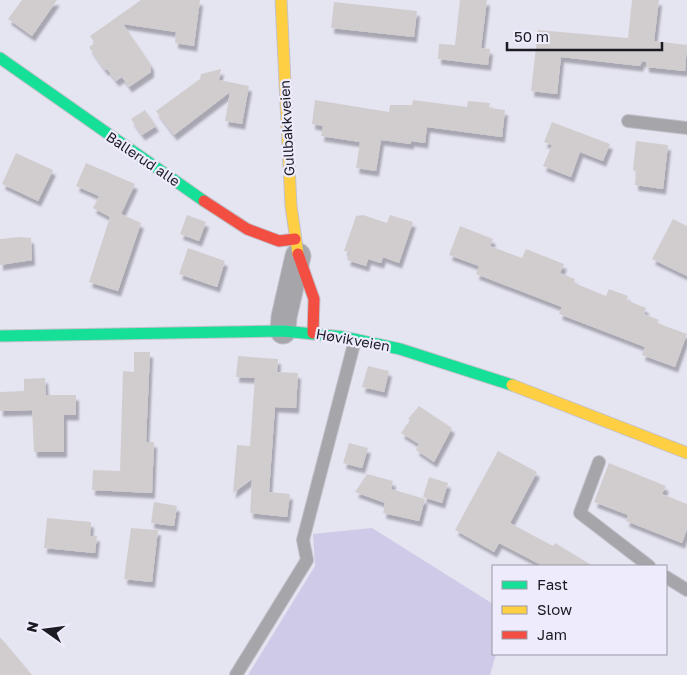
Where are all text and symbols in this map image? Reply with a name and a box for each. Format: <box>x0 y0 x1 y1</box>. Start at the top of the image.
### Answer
scale bar <box>507 20 662 52</box>
text: 50 m <box>514 27 549 45</box>
street label: Gullbakkveien <box>276 80 297 176</box>
street label: Ballerud alle <box>103 128 183 189</box>
street label: Høvikveien <box>315 325 391 354</box>
legend <box>492 565 667 655</box>
text: Fast <box>537 575 568 593</box>
text: Slow <box>537 600 572 618</box>
north arrow <box>20 605 70 655</box>
text: N <box>22 620 41 634</box>
text: Jam <box>537 625 567 643</box>

